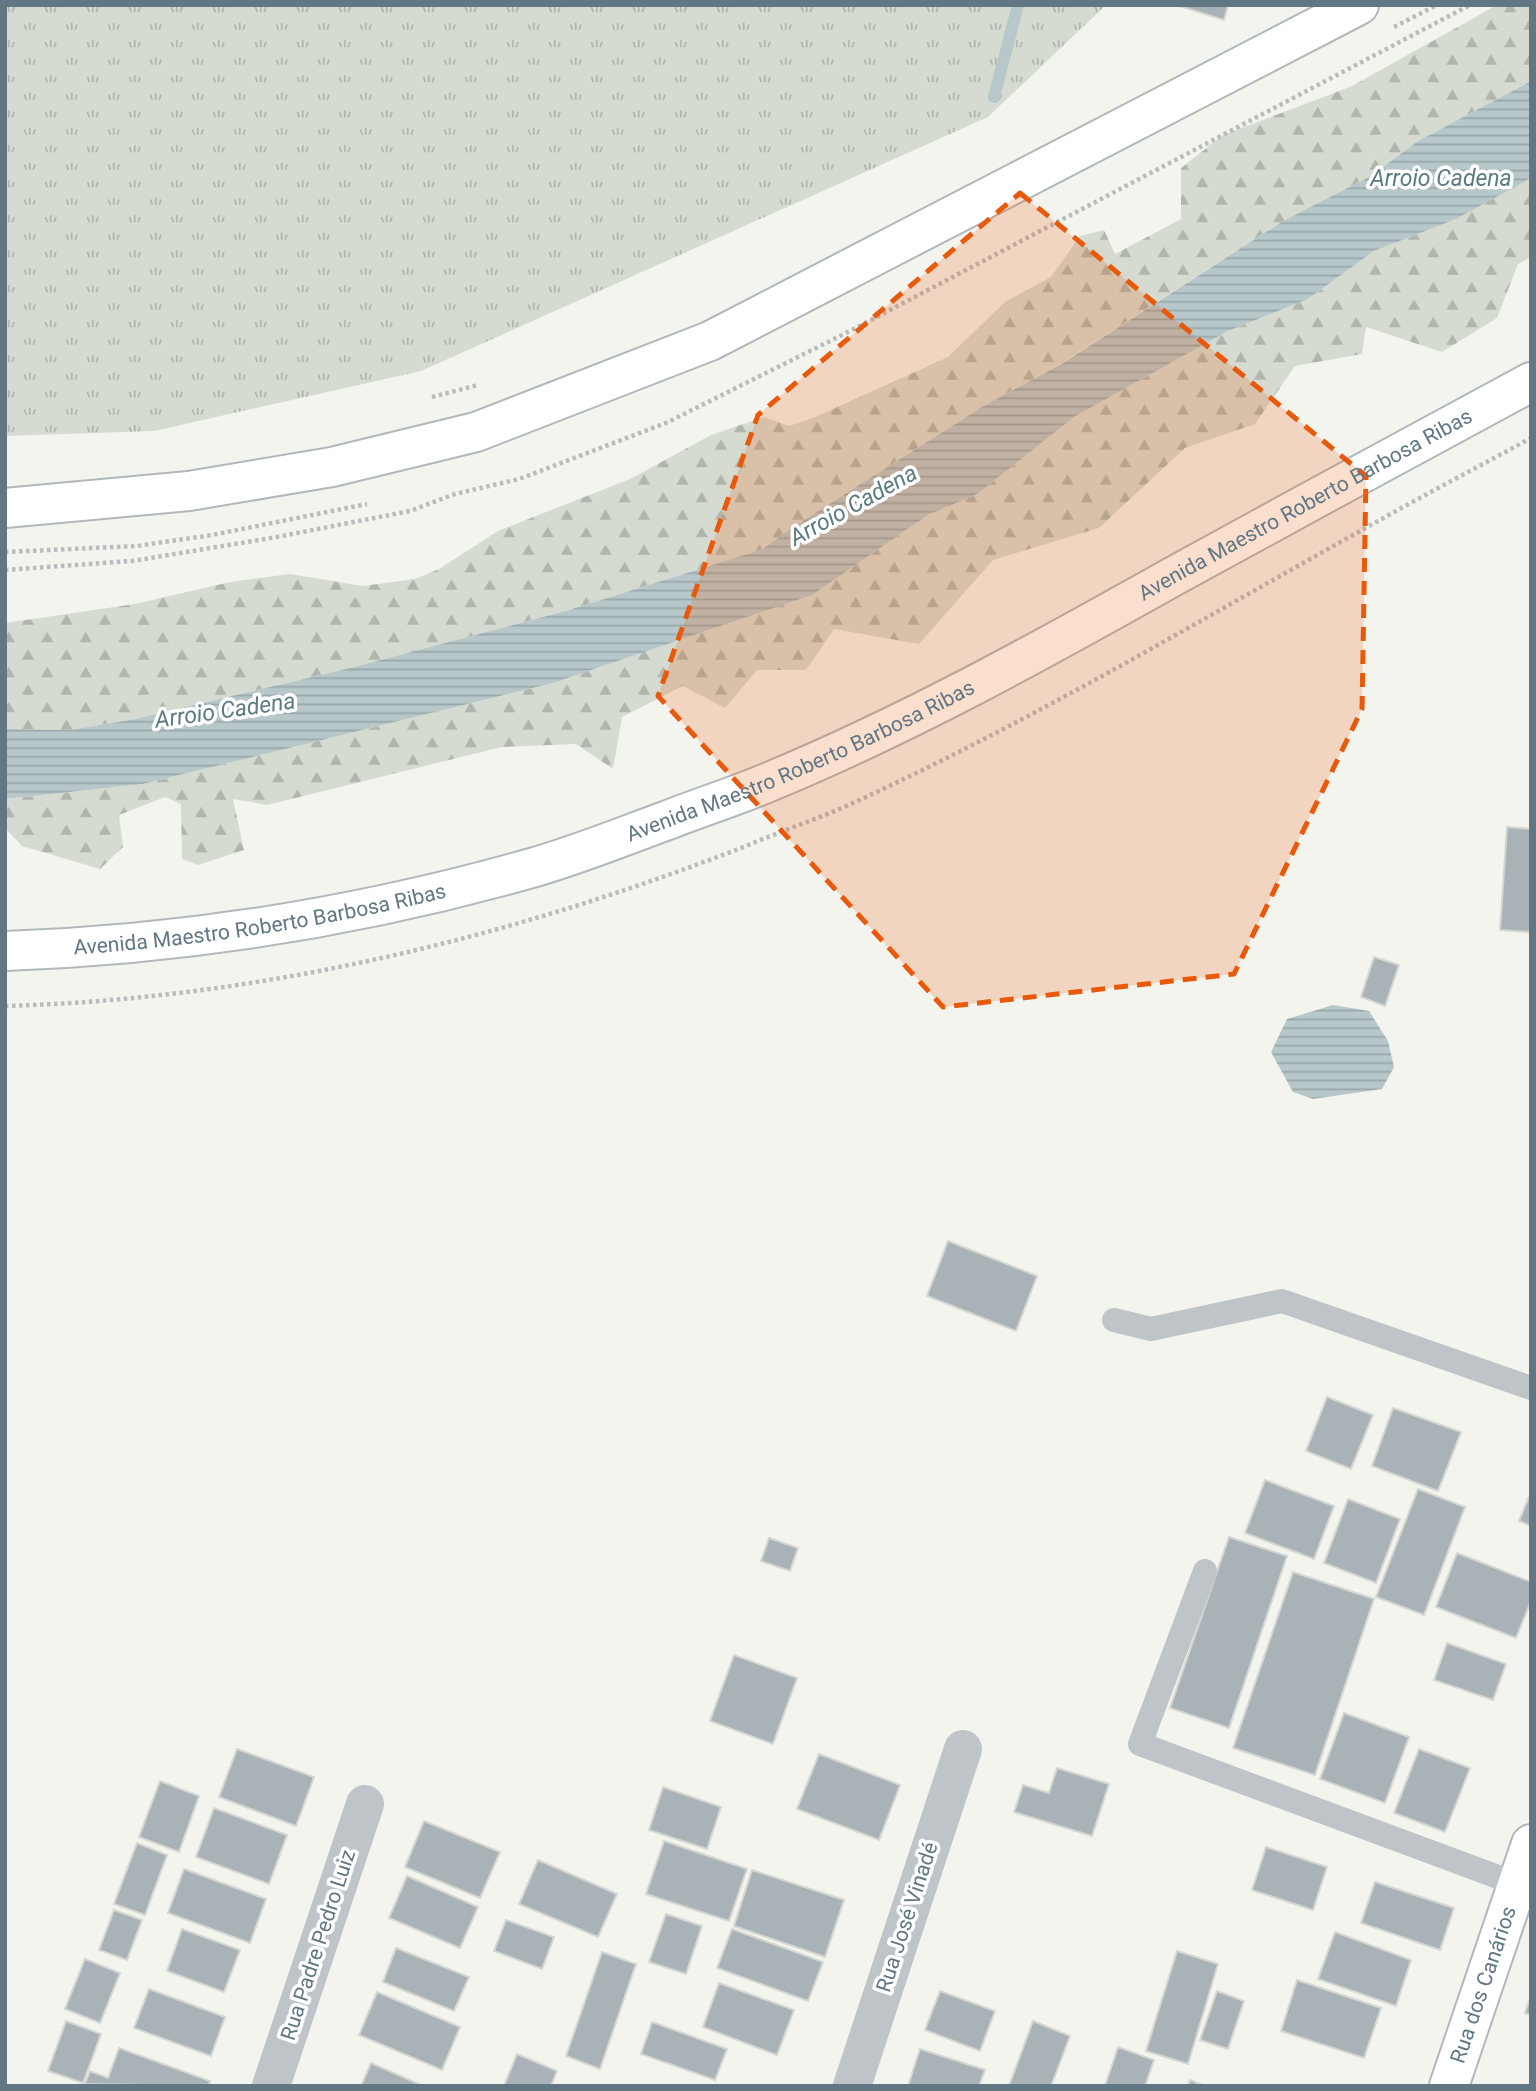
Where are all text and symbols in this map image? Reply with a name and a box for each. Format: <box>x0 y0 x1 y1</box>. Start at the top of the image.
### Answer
water label: Arroio Cadena <box>1369 165 1512 192</box>
street label: Avenida Maestro Roberto Barbosa Ribas <box>1134 404 1476 606</box>
water label: Arroio Cadena <box>784 459 922 552</box>
street label: Avenida Maestro Roberto Barbosa Ribas <box>623 675 978 846</box>
water label: Arroio Cadena <box>152 687 297 734</box>
street label: Avenida Maestro Roberto Barbosa Ribas <box>73 879 448 960</box>
street label: Rua José Vinadé <box>871 1839 943 1995</box>
street label: Rua Padre Pedro Luiz <box>276 1847 360 2043</box>
street label: Rua dos Canários <box>1446 1903 1521 2066</box>

